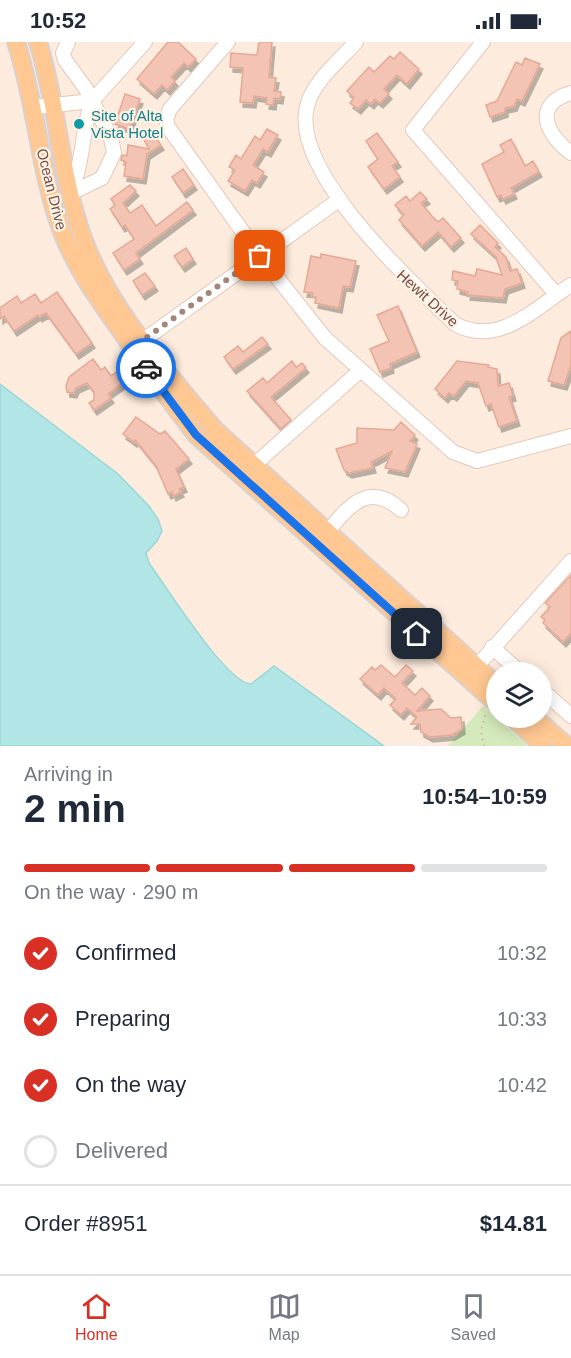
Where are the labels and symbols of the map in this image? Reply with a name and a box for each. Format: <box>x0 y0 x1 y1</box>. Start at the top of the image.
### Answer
place label: Site of Alta Vista Hotel <box>91 107 163 141</box>
marker: Site of Alta Vista Hotel <box>72 117 86 131</box>
street label: Ocean Drive <box>34 146 70 232</box>
pin <box>234 230 285 281</box>
street label: Hewit Drive <box>394 266 462 330</box>
courier <box>116 338 176 398</box>
pin <box>391 608 442 659</box>

